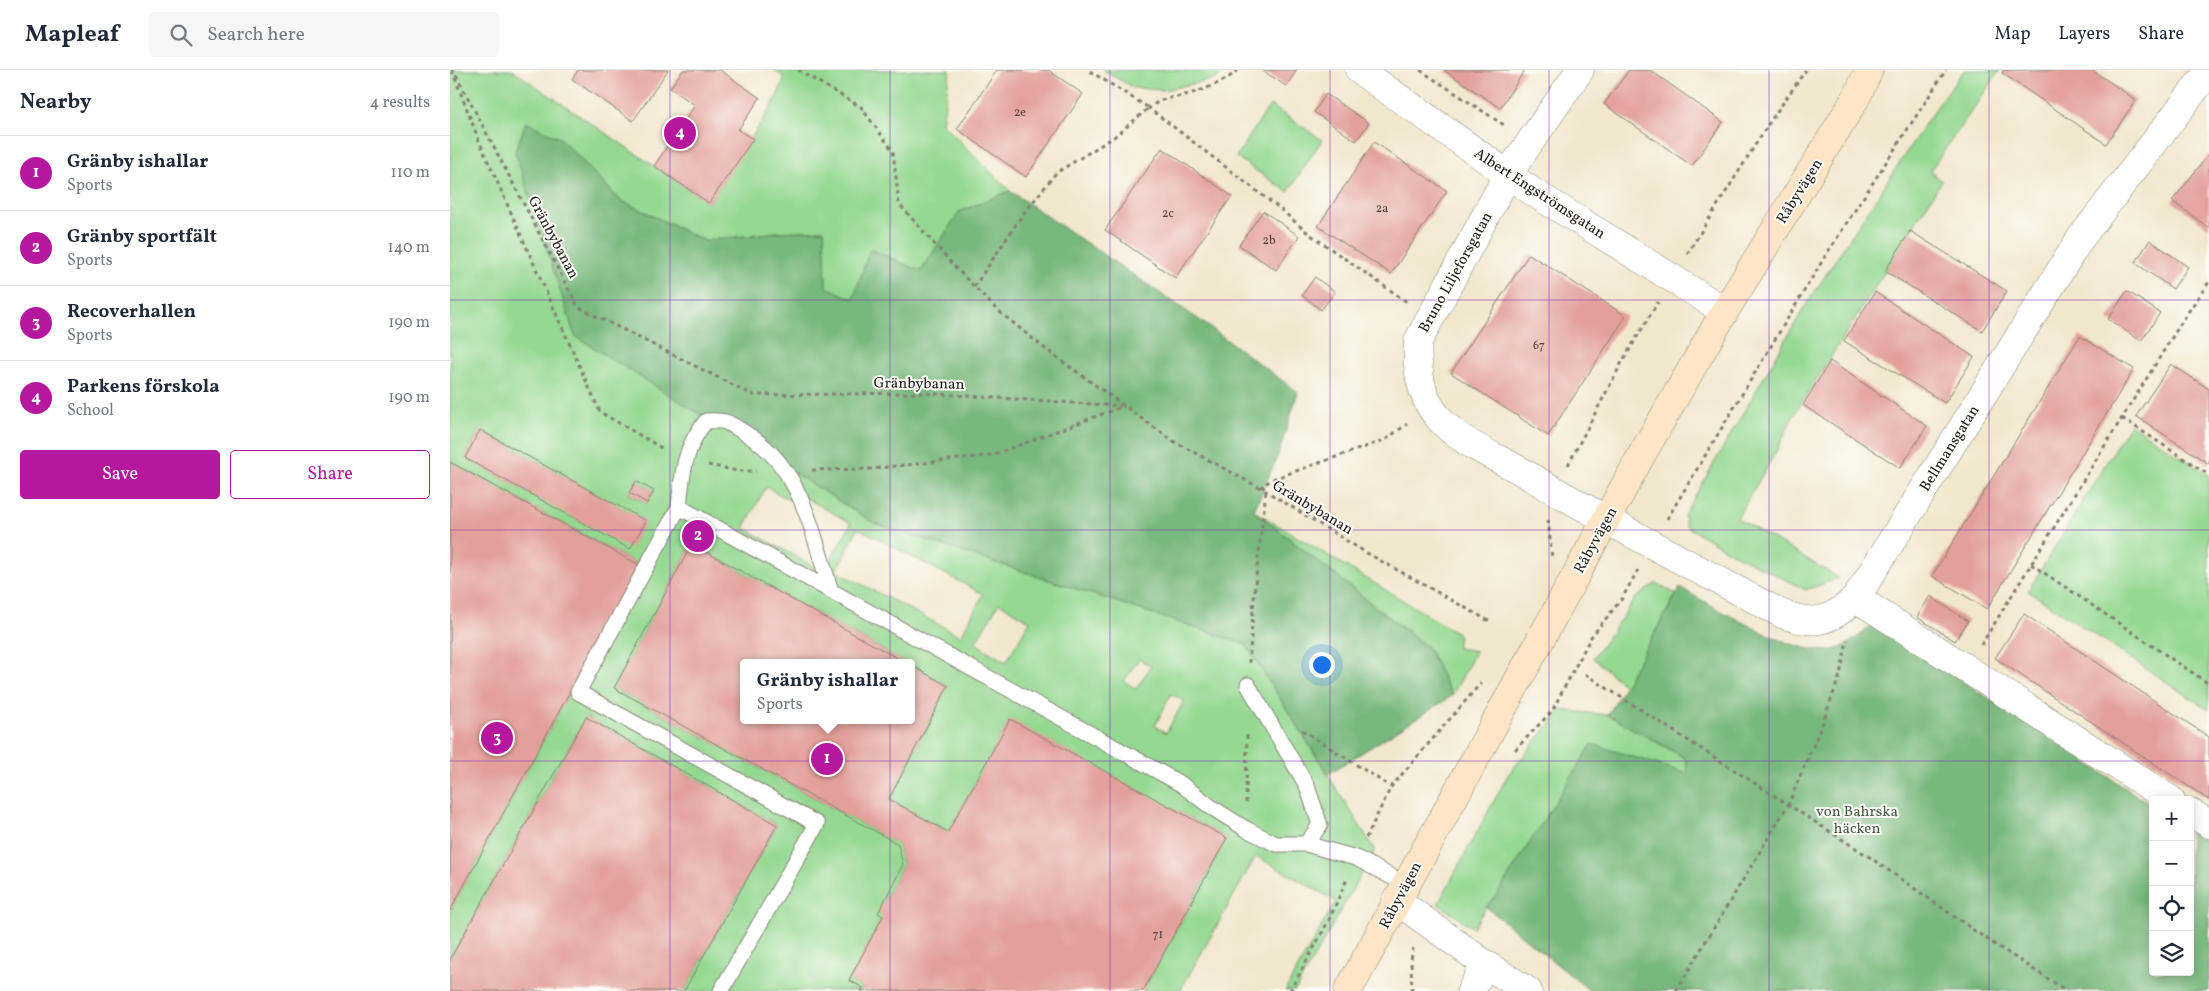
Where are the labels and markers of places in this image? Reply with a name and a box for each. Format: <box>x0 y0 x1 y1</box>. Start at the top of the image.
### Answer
pin: 4 <box>664 114 696 152</box>
pin: 2 <box>682 517 714 555</box>
pin: 3 <box>481 719 513 757</box>
pin: 1 <box>811 740 843 778</box>

